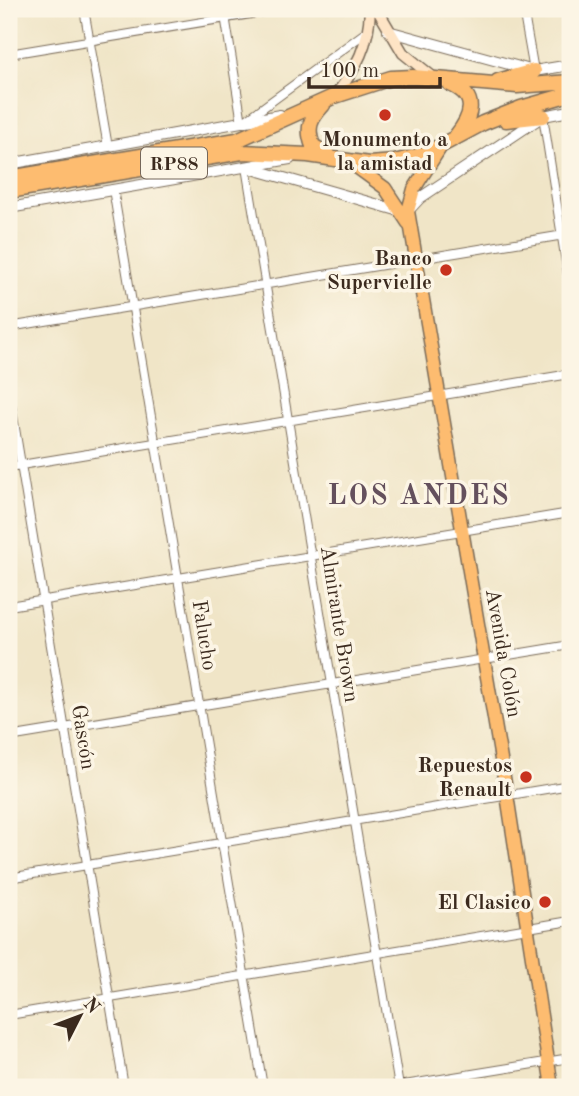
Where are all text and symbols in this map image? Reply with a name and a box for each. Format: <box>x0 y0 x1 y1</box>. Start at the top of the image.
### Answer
scale bar <box>309 46 441 90</box>
text: 100 m <box>320 61 379 82</box>
marker: Monumento a la amistad <box>377 107 393 123</box>
place label: Monumento a la amistad <box>322 130 448 175</box>
road number: RP88 <box>141 148 207 178</box>
place label: Banco Supervielle <box>327 249 432 294</box>
marker: Banco Supervielle <box>438 262 454 278</box>
district label: LOS ANDES <box>327 483 511 511</box>
street label: Almirante Brown <box>316 545 361 704</box>
street label: Avenida Colón <box>481 587 524 719</box>
street label: Falucho <box>188 598 219 672</box>
street label: Gascón <box>67 703 98 771</box>
place label: Repuestos Renault <box>418 756 512 801</box>
marker: Repuestos Renault <box>518 769 534 785</box>
place label: El Clasico <box>438 893 531 914</box>
marker: El Clasico <box>537 894 553 910</box>
north arrow <box>46 981 116 1050</box>
text: N <box>79 995 103 1018</box>

